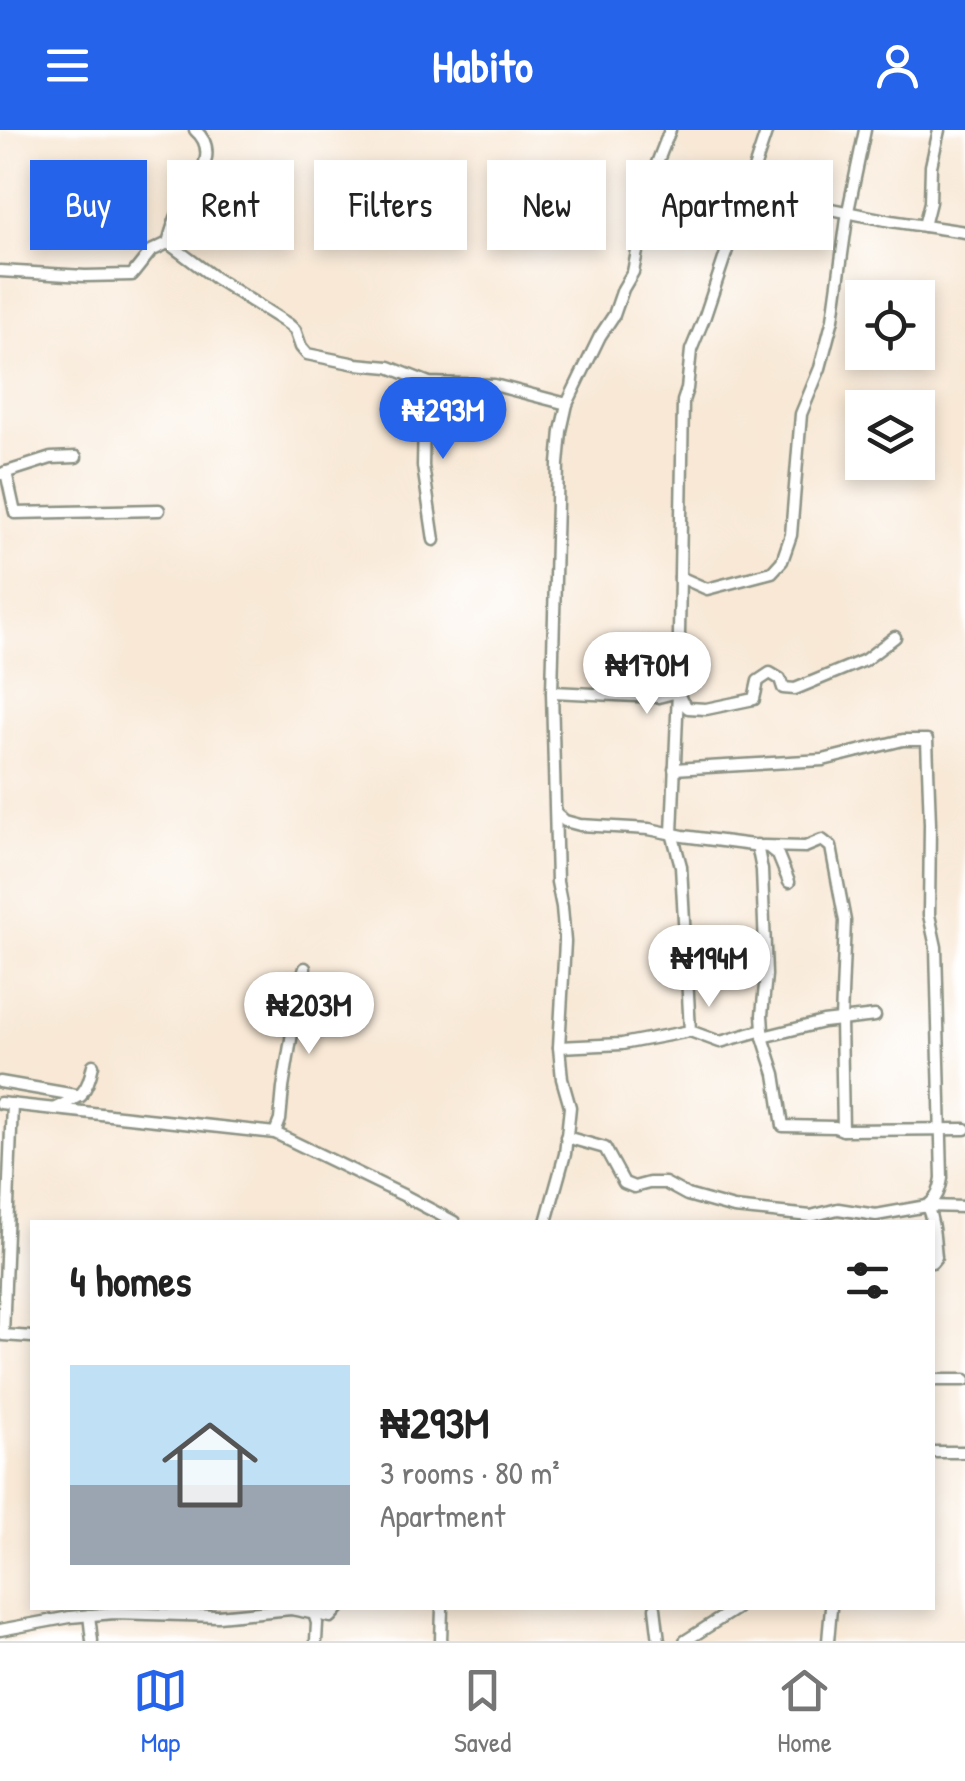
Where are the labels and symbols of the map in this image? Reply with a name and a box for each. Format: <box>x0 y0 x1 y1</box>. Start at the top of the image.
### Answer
pin: ₦293M <box>373 377 513 462</box>
pin: ₦170M <box>577 632 717 717</box>
pin: ₦194M <box>639 925 779 1010</box>
pin: ₦203M <box>239 972 379 1057</box>

